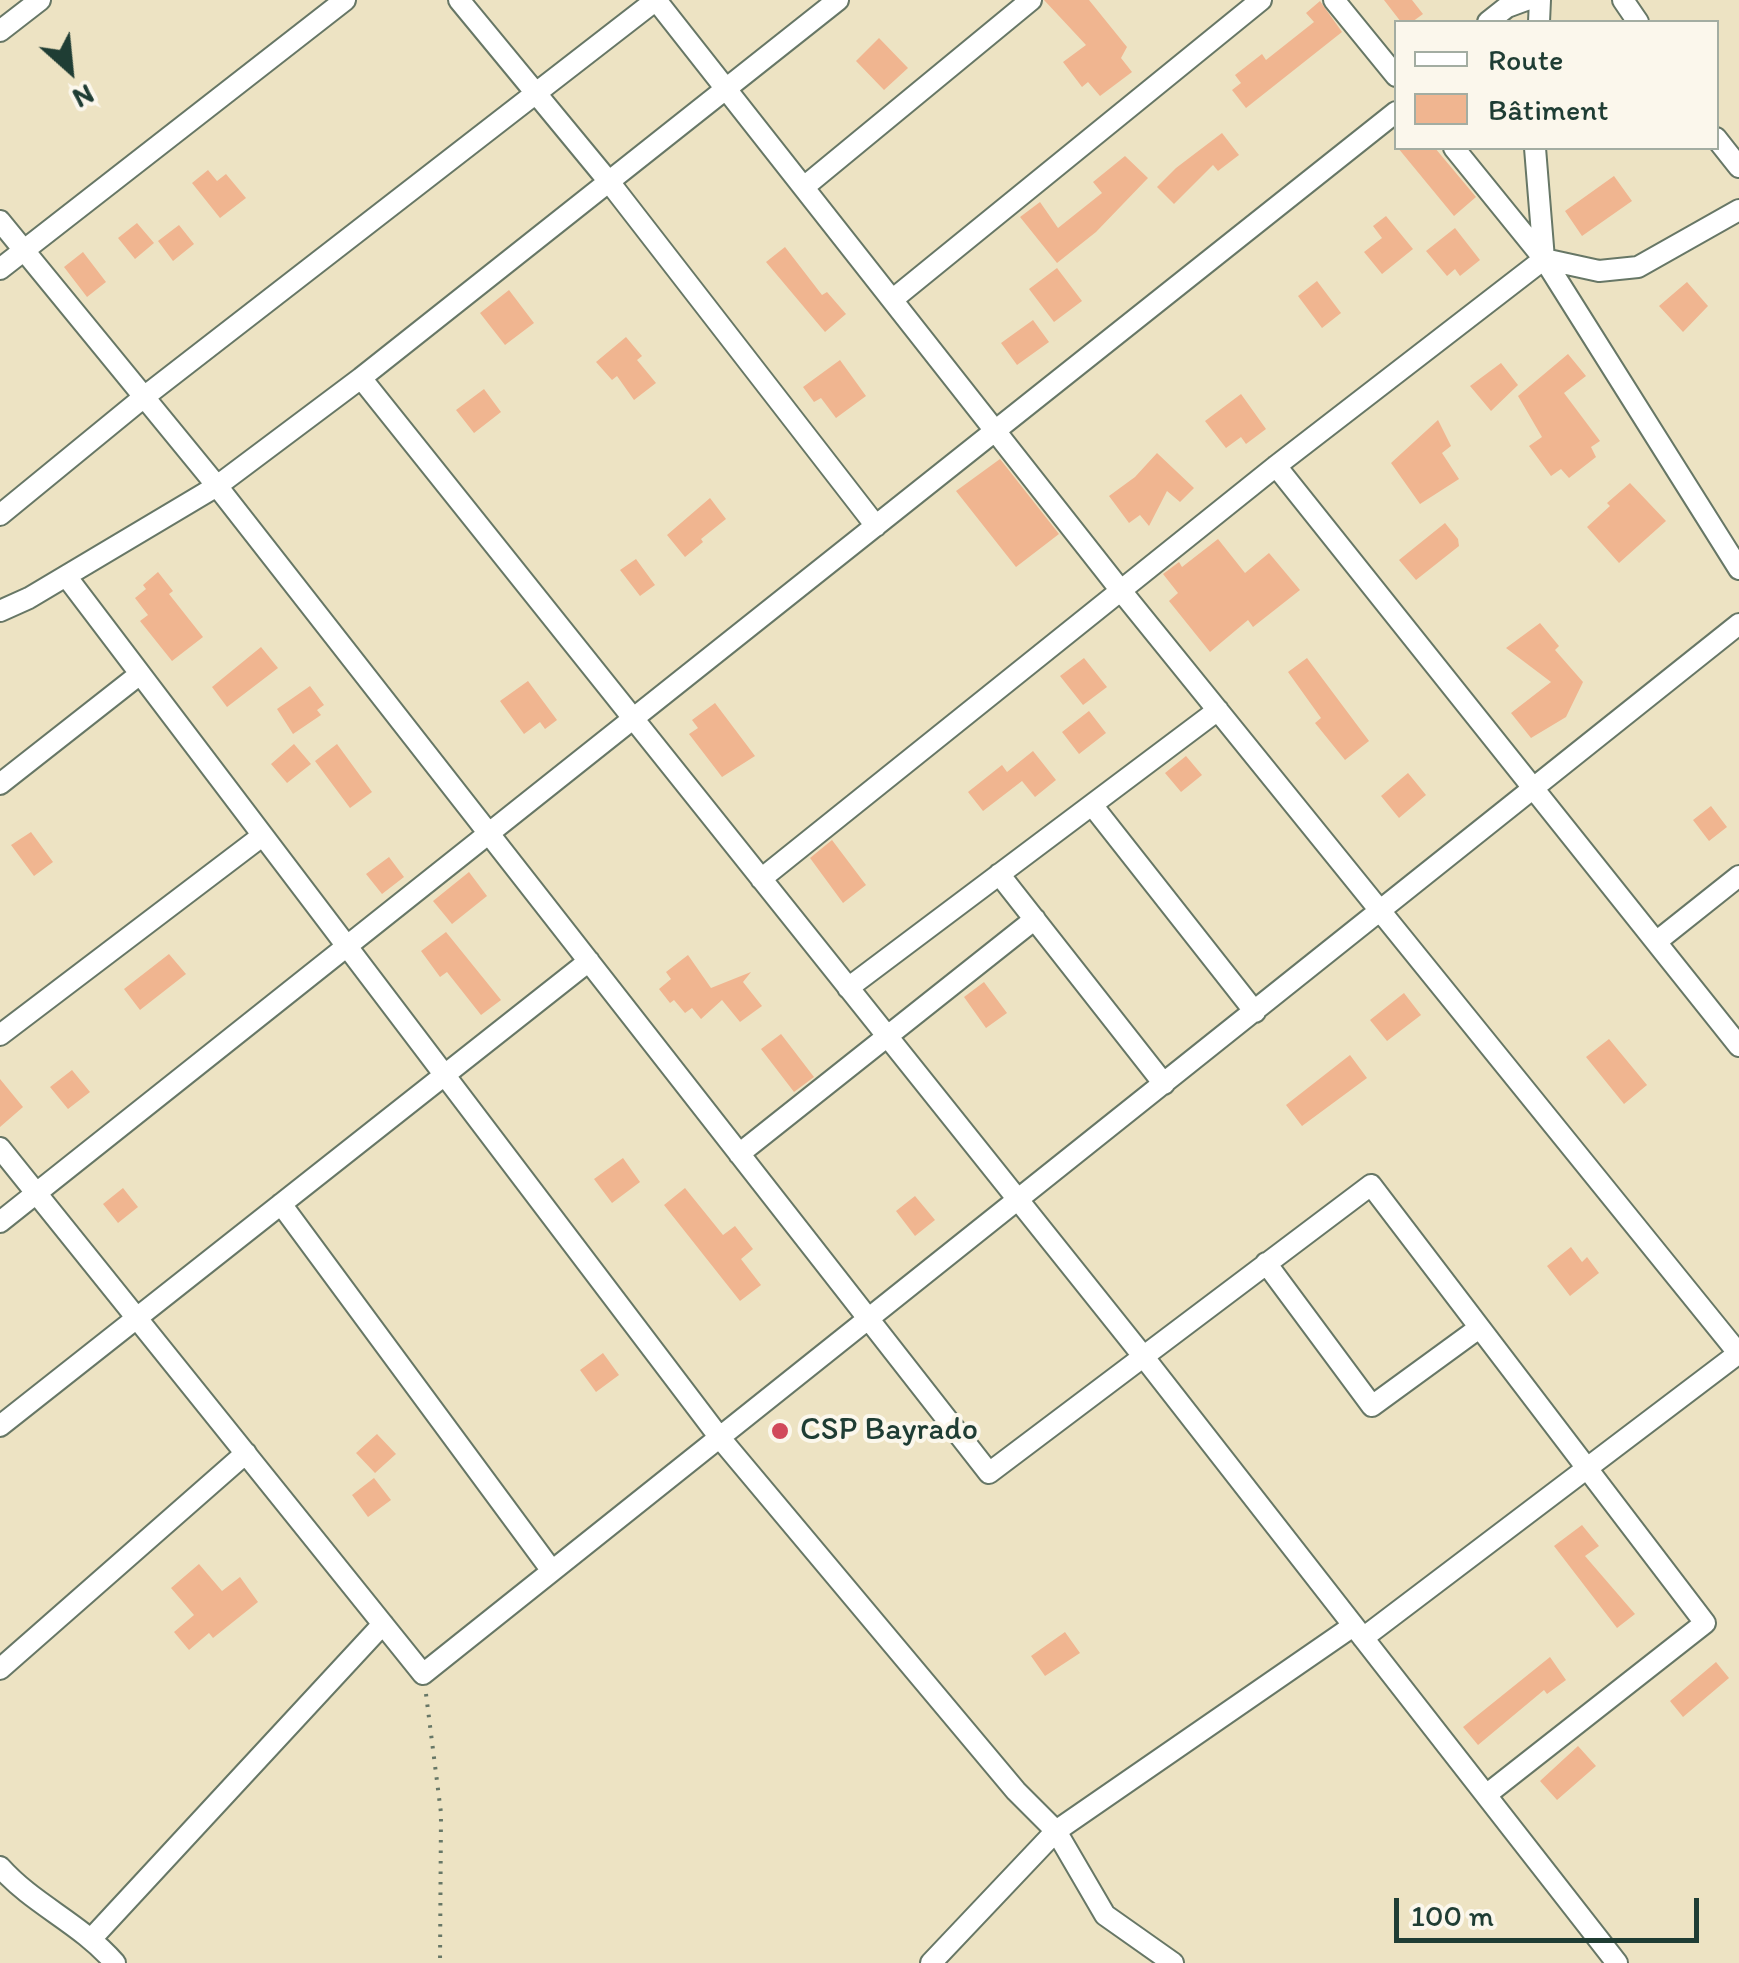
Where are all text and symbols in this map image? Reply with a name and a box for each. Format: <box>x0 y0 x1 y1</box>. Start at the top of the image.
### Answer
north arrow <box>20 20 120 120</box>
legend <box>1394 20 1719 150</box>
text: Route <box>1488 41 1563 78</box>
text: N <box>67 77 100 116</box>
text: Bâtiment <box>1488 91 1609 128</box>
place label: CSP Bayrado <box>800 1412 978 1450</box>
marker: CSP Bayrado <box>769 1420 791 1442</box>
scale bar <box>1399 1878 1704 1940</box>
text: 100 m <box>1411 1897 1494 1934</box>

